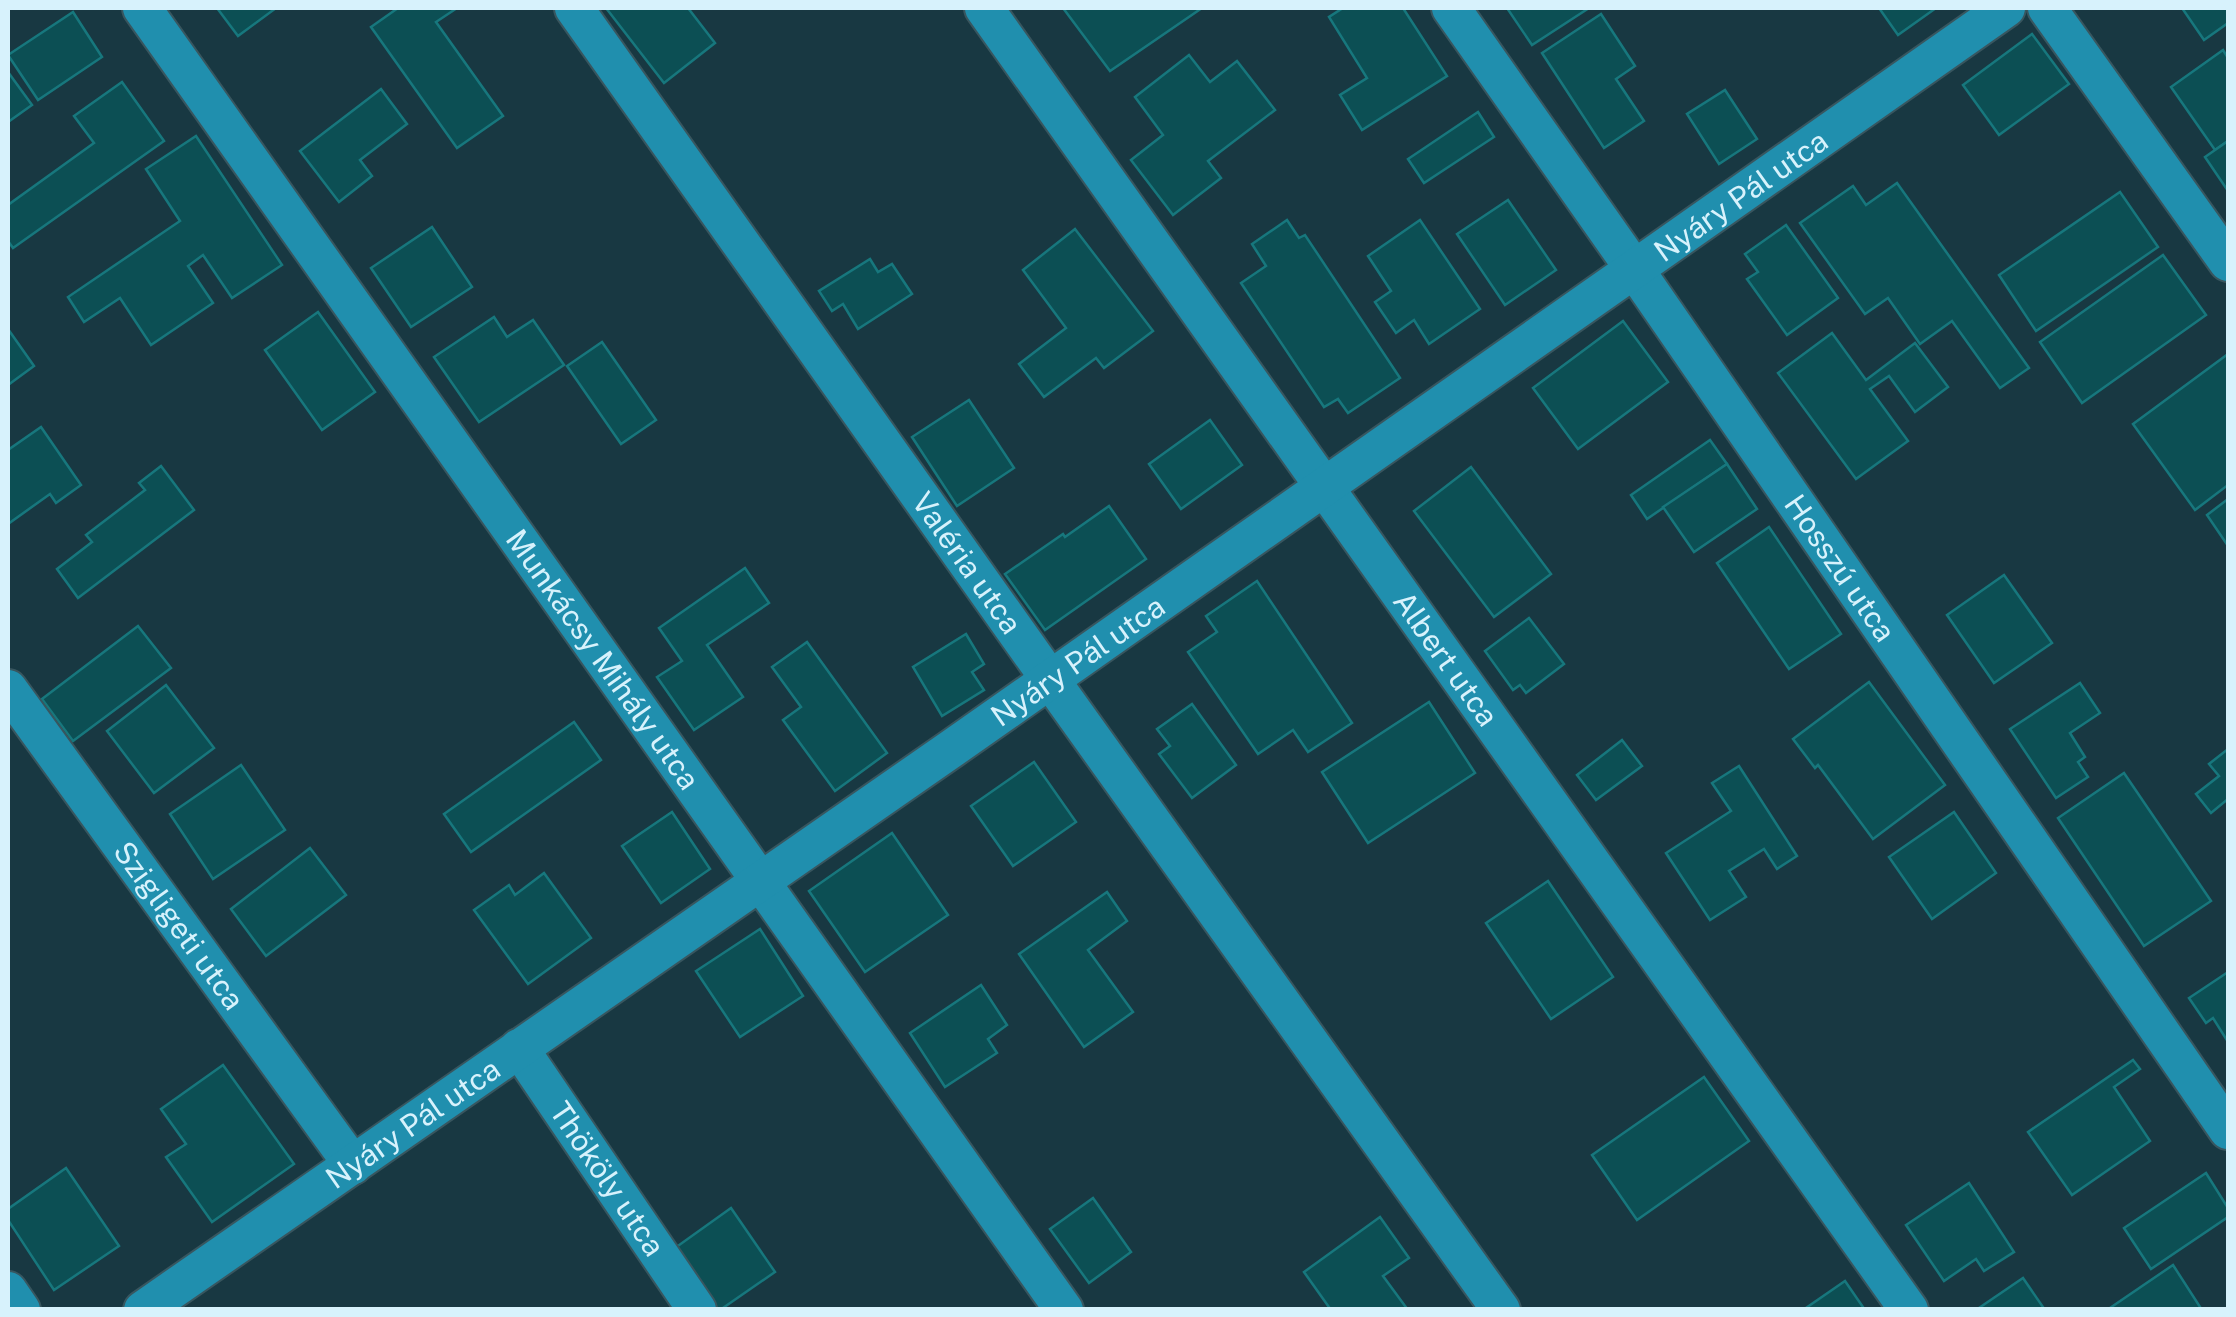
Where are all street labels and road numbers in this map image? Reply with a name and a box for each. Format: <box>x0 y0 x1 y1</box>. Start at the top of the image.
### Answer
street label: Nyáry Pál utca <box>1647 122 1834 269</box>
street label: Valéria utca <box>905 485 1030 641</box>
street label: Hosszú utca <box>1777 488 1904 648</box>
street label: Munkácsy Mihály utca <box>499 522 708 796</box>
street label: Albert utca <box>1386 584 1506 733</box>
street label: Nyáry Pál utca <box>984 588 1171 734</box>
street label: Szigligeti utca <box>106 834 252 1017</box>
street label: Nyáry Pál utca <box>319 1050 507 1196</box>
street label: Thököly utca <box>543 1095 673 1263</box>

